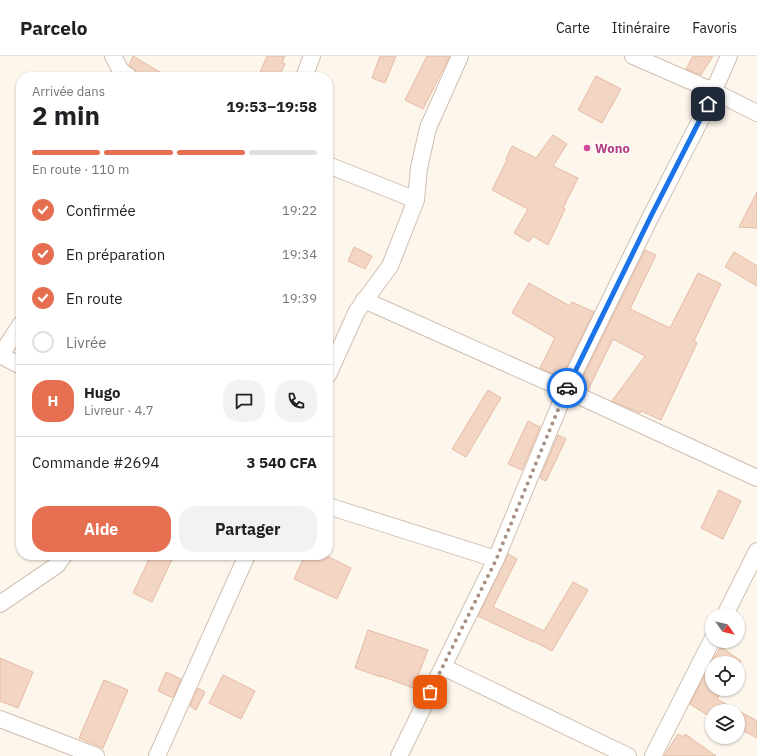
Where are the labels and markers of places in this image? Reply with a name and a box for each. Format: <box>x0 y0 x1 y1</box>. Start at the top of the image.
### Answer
pin <box>691 87 725 121</box>
place label: Wono <box>595 140 630 157</box>
marker: Wono <box>582 143 592 153</box>
pin <box>413 675 447 709</box>

